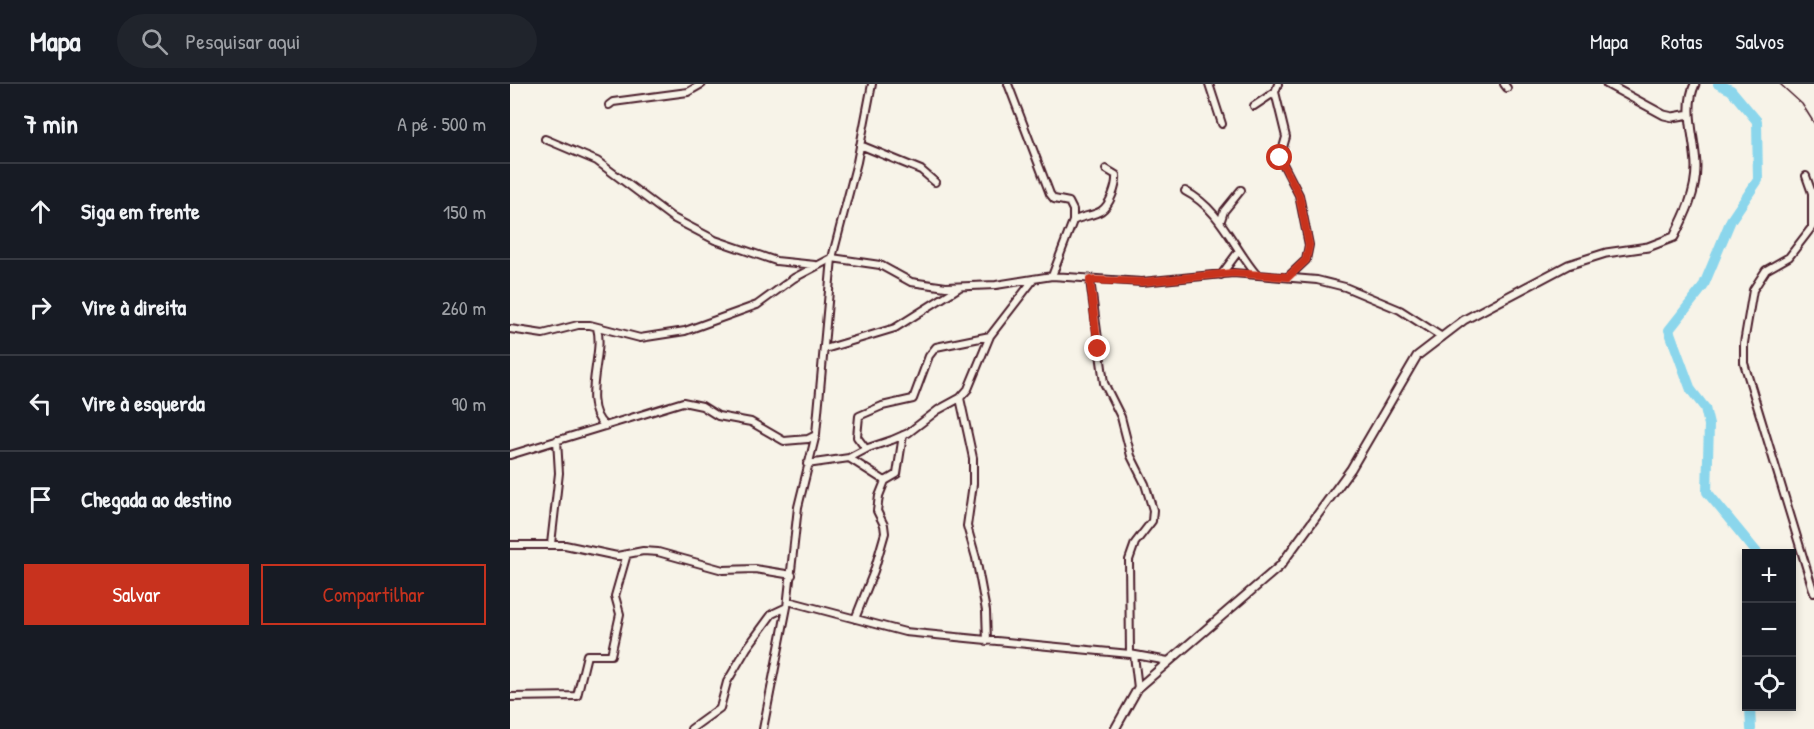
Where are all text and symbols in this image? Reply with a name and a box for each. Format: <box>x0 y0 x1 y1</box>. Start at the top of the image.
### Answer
search box <box>117 14 537 68</box>
text: Mapa <box>30 22 81 60</box>
icon: search <box>138 25 171 58</box>
text: Pesquisar aqui <box>186 26 301 56</box>
text: Mapa <box>1590 27 1628 56</box>
text: Rotas <box>1661 27 1703 56</box>
text: Salvos <box>1736 27 1784 56</box>
text: 7 min <box>24 106 78 141</box>
text: A pé · 500 m <box>397 110 486 137</box>
route start <box>1266 144 1292 170</box>
icon: ahead <box>24 195 57 228</box>
text: Siga em frente <box>81 196 200 226</box>
text: 150 m <box>443 198 486 225</box>
icon: right <box>24 291 57 324</box>
text: Vire à direita <box>81 292 186 322</box>
text: 260 m <box>442 294 486 321</box>
route end <box>1084 335 1110 361</box>
icon: left <box>24 387 57 420</box>
text: Vire à esquerda <box>81 388 205 418</box>
text: 90 m <box>452 390 486 417</box>
icon: arrive <box>24 483 57 516</box>
text: Chegada ao destino <box>81 484 231 514</box>
map controls <box>1742 549 1796 711</box>
button: + <box>1742 549 1796 603</box>
button: Salvar <box>24 564 249 625</box>
button: Compartilhar <box>261 564 486 625</box>
button: − <box>1742 603 1796 657</box>
button: locate <box>1742 657 1796 711</box>

